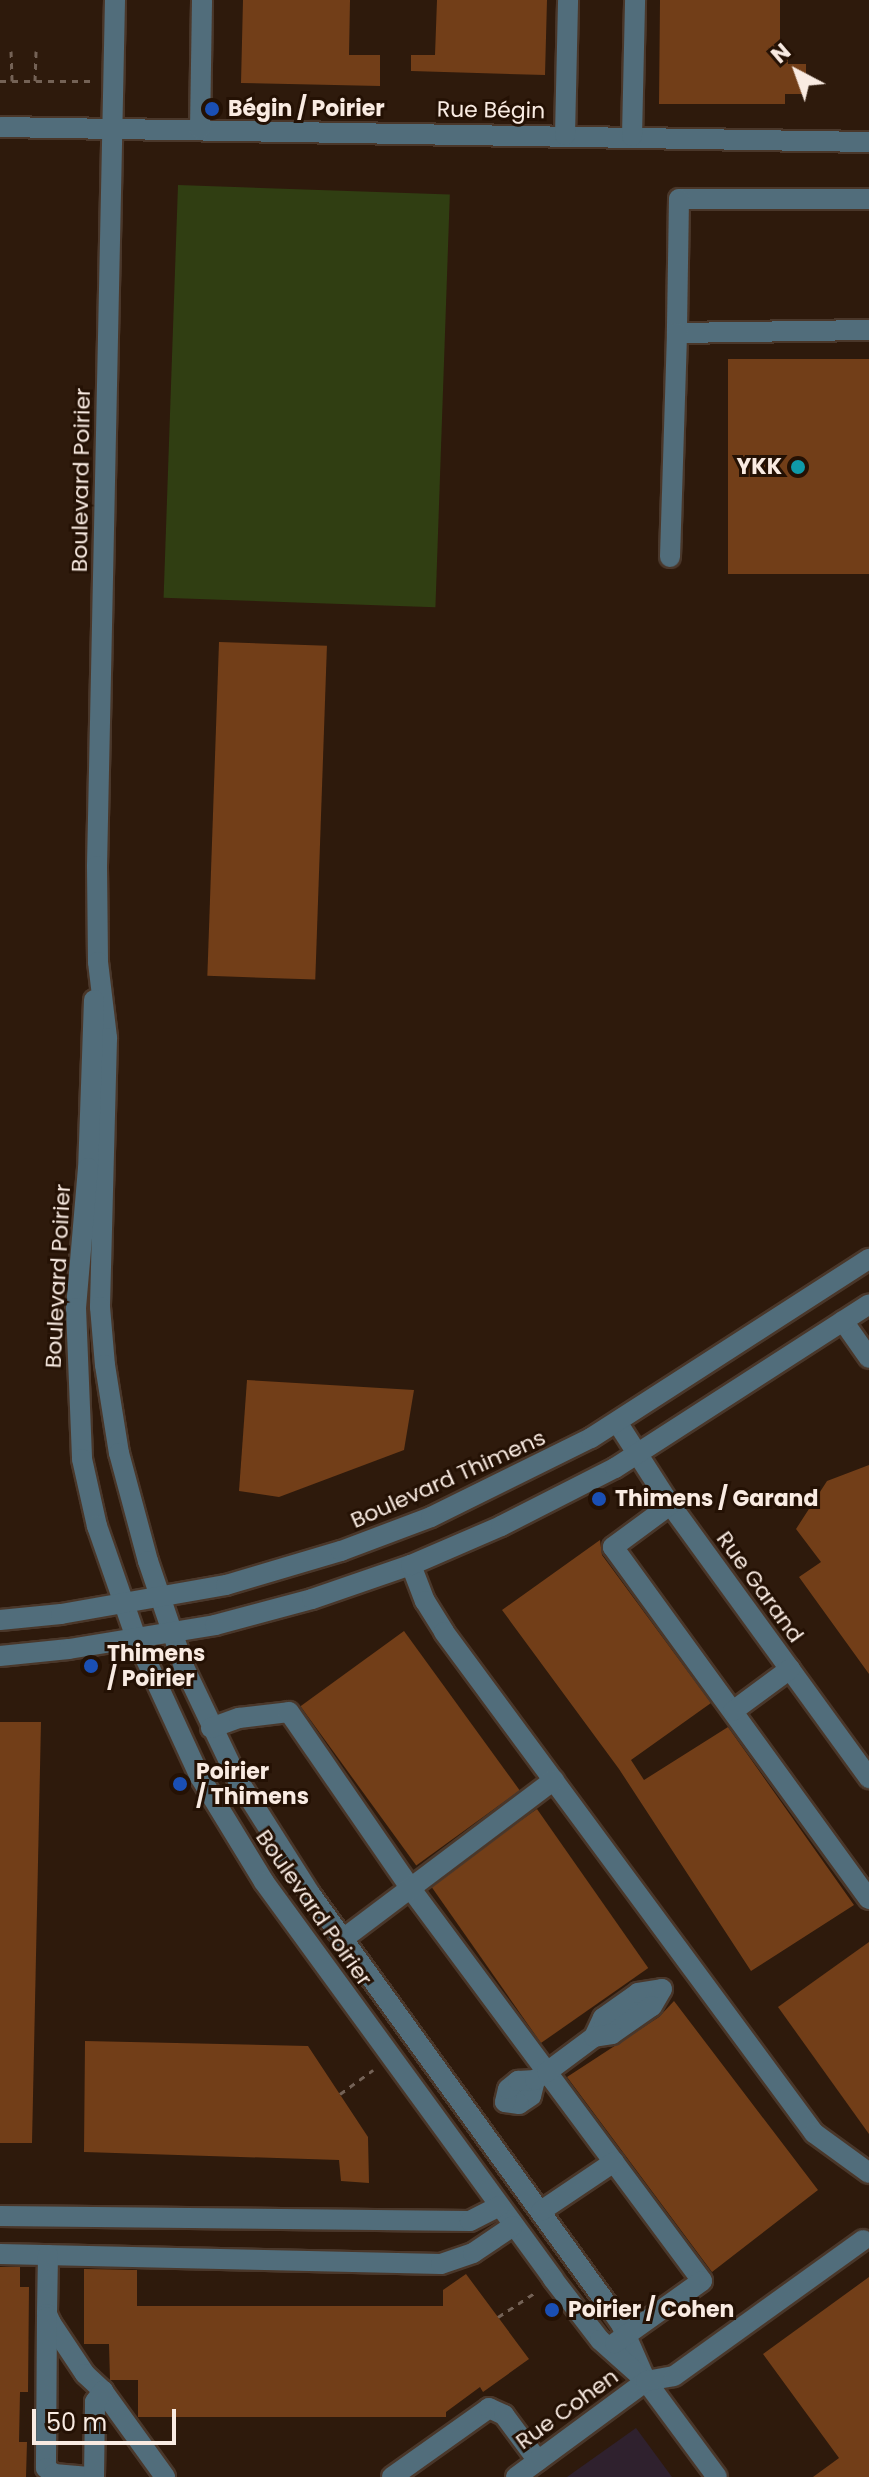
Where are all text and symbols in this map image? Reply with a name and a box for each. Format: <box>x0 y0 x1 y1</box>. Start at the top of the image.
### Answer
north arrow <box>757 32 837 112</box>
text: N <box>765 36 797 71</box>
place label: Bégin / Poirier <box>228 96 385 122</box>
street label: Rue Bégin <box>437 96 545 124</box>
marker: Bégin / Poirier <box>203 100 221 118</box>
street label: Boulevard Poirier <box>66 388 96 572</box>
place label: YKK <box>737 454 782 480</box>
marker: YKK <box>789 458 807 476</box>
street label: Boulevard Poirier <box>40 1183 76 1369</box>
street label: Boulevard Thimens <box>347 1424 549 1534</box>
place label: Thimens / Garand <box>615 1486 818 1512</box>
marker: Thimens / Garand <box>590 1490 608 1508</box>
street label: Rue Garand <box>711 1526 809 1648</box>
place label: Thimens / Poirier <box>107 1640 205 1692</box>
marker: Thimens / Poirier <box>82 1657 100 1675</box>
place label: Poirier / Thimens <box>196 1758 309 1810</box>
marker: Poirier / Thimens <box>171 1775 189 1793</box>
street label: Boulevard Poirier <box>250 1825 378 1991</box>
place label: Poirier / Cohen <box>568 2297 734 2323</box>
marker: Poirier / Cohen <box>543 2301 561 2319</box>
street label: Rue Cohen <box>511 2363 623 2455</box>
scale bar <box>36 2393 180 2443</box>
text: 50 m <box>46 2406 107 2439</box>

